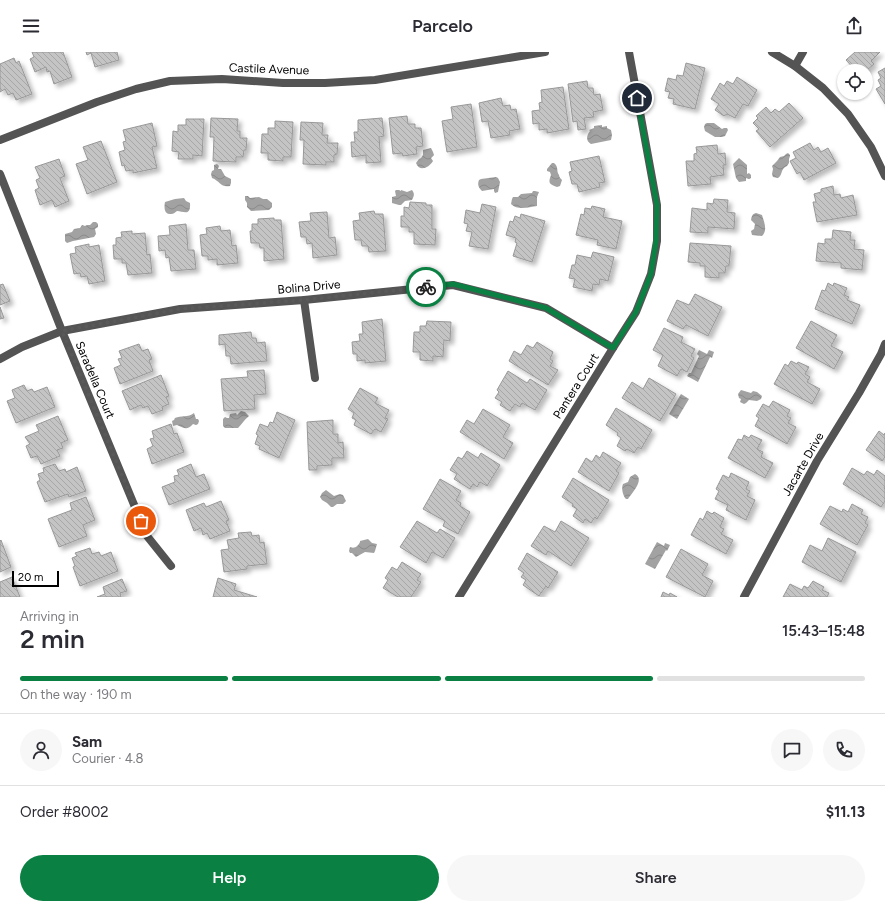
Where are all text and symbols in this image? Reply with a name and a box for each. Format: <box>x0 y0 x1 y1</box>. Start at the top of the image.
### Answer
icon: menu <box>20 15 42 37</box>
text: Parcelo <box>412 15 473 37</box>
icon: share <box>843 15 865 37</box>
street label: Castile Avenue <box>229 61 310 77</box>
map controls <box>837 64 873 100</box>
button: locate <box>837 64 873 100</box>
pin <box>620 81 654 115</box>
icon: home <box>626 87 648 109</box>
courier <box>406 267 446 307</box>
icon: bike <box>415 276 437 298</box>
street label: Bolina Drive <box>277 277 342 297</box>
street label: Saradella Court <box>72 339 118 421</box>
street label: Pantera Court <box>550 350 602 421</box>
street label: Jacarte Drive <box>779 429 827 498</box>
pin <box>124 504 158 538</box>
icon: bag <box>130 510 152 532</box>
scale bar <box>12 569 59 588</box>
text: 20 m <box>18 571 43 584</box>
text: Arriving in <box>20 609 79 624</box>
text: 15:43–15:48 <box>782 622 865 640</box>
text: 2 min <box>20 623 85 655</box>
text: On the way · 190 m <box>20 687 132 702</box>
button: person <box>20 729 62 771</box>
button: chat <box>771 729 813 771</box>
button: phone <box>823 729 865 771</box>
text: Sam <box>72 733 102 751</box>
text: Courier · 4.8 <box>72 751 144 766</box>
text: Order #8002 <box>20 803 109 821</box>
text: $11.13 <box>826 803 865 821</box>
button: Help <box>20 855 439 901</box>
button: Share <box>447 855 865 901</box>

